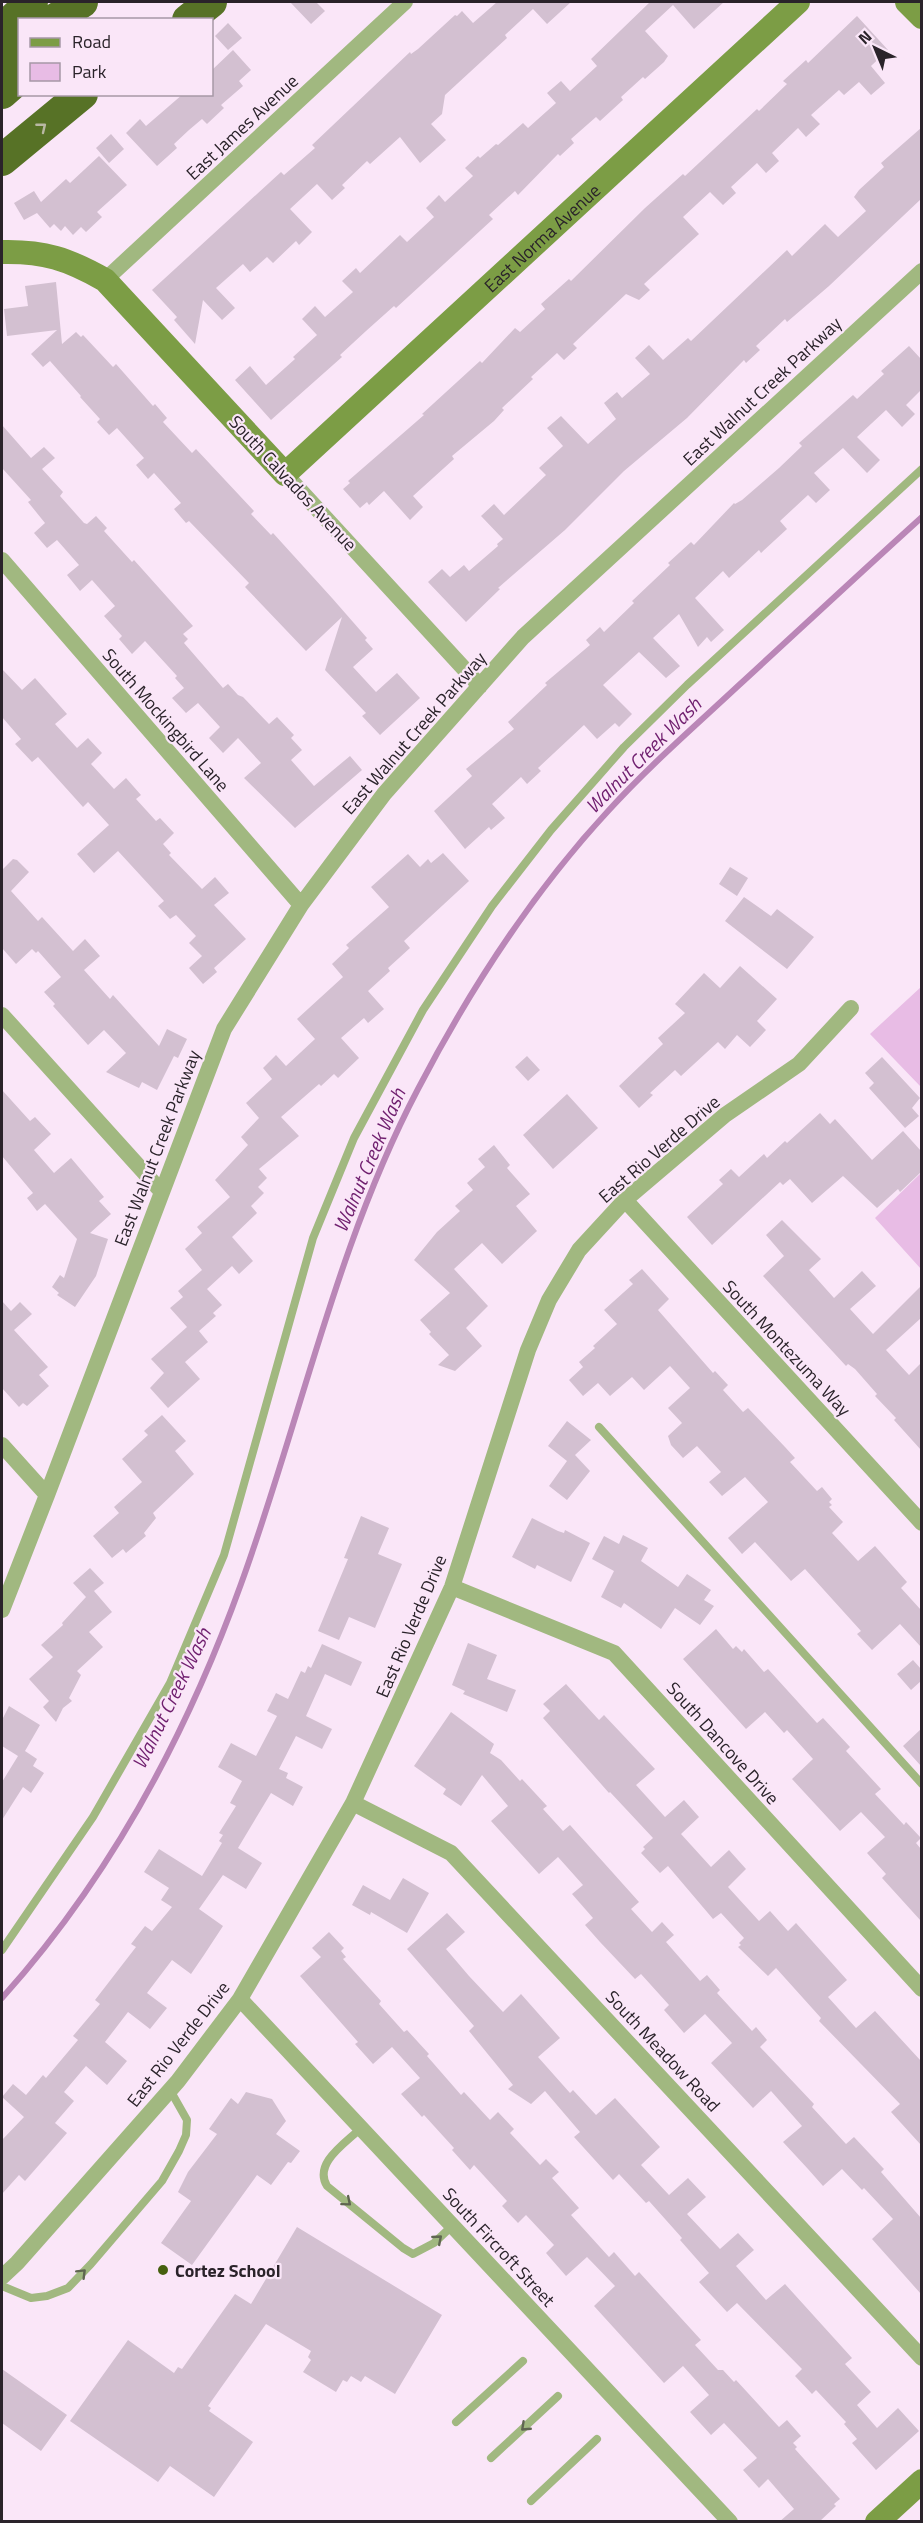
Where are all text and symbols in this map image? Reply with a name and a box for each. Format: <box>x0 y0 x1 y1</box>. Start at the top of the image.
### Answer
legend <box>18 18 213 96</box>
north arrow <box>845 18 905 78</box>
text: N <box>853 24 877 50</box>
text: Road <box>72 28 111 55</box>
text: Park <box>72 58 107 85</box>
street label: East James Avenue <box>180 68 304 186</box>
one-way arrow <box>35 124 46 135</box>
street label: East Norma Avenue <box>478 177 606 298</box>
street label: East Walnut Creek Parkway <box>677 310 848 472</box>
street label: South Calvados Avenue <box>223 409 363 557</box>
street label: South Mockingbird Lane <box>96 642 236 798</box>
street label: East Walnut Creek Parkway <box>336 645 493 820</box>
water label: Walnut Creek Wash <box>578 689 709 820</box>
street label: East Walnut Creek Parkway <box>107 1046 207 1250</box>
water label: Walnut Creek Wash <box>325 1082 414 1237</box>
street label: East Rio Verde Drive <box>592 1089 726 1209</box>
street label: South Montezuma Way <box>717 1274 858 1422</box>
street label: East Rio Verde Drive <box>369 1550 453 1702</box>
water label: Walnut Creek Wash <box>123 1621 219 1774</box>
street label: South Dancove Drive <box>660 1676 786 1810</box>
street label: East Rio Verde Drive <box>120 1975 236 2113</box>
street label: South Meadow Road <box>599 1984 727 2118</box>
street label: South Fircroft Street <box>437 2181 562 2313</box>
one-way arrow <box>340 2195 351 2206</box>
one-way arrow <box>431 2235 442 2246</box>
place label: Cortez School <box>175 2257 281 2284</box>
marker: Cortez School <box>156 2263 170 2277</box>
one-way arrow <box>75 2270 86 2281</box>
one-way arrow <box>521 2420 531 2431</box>

